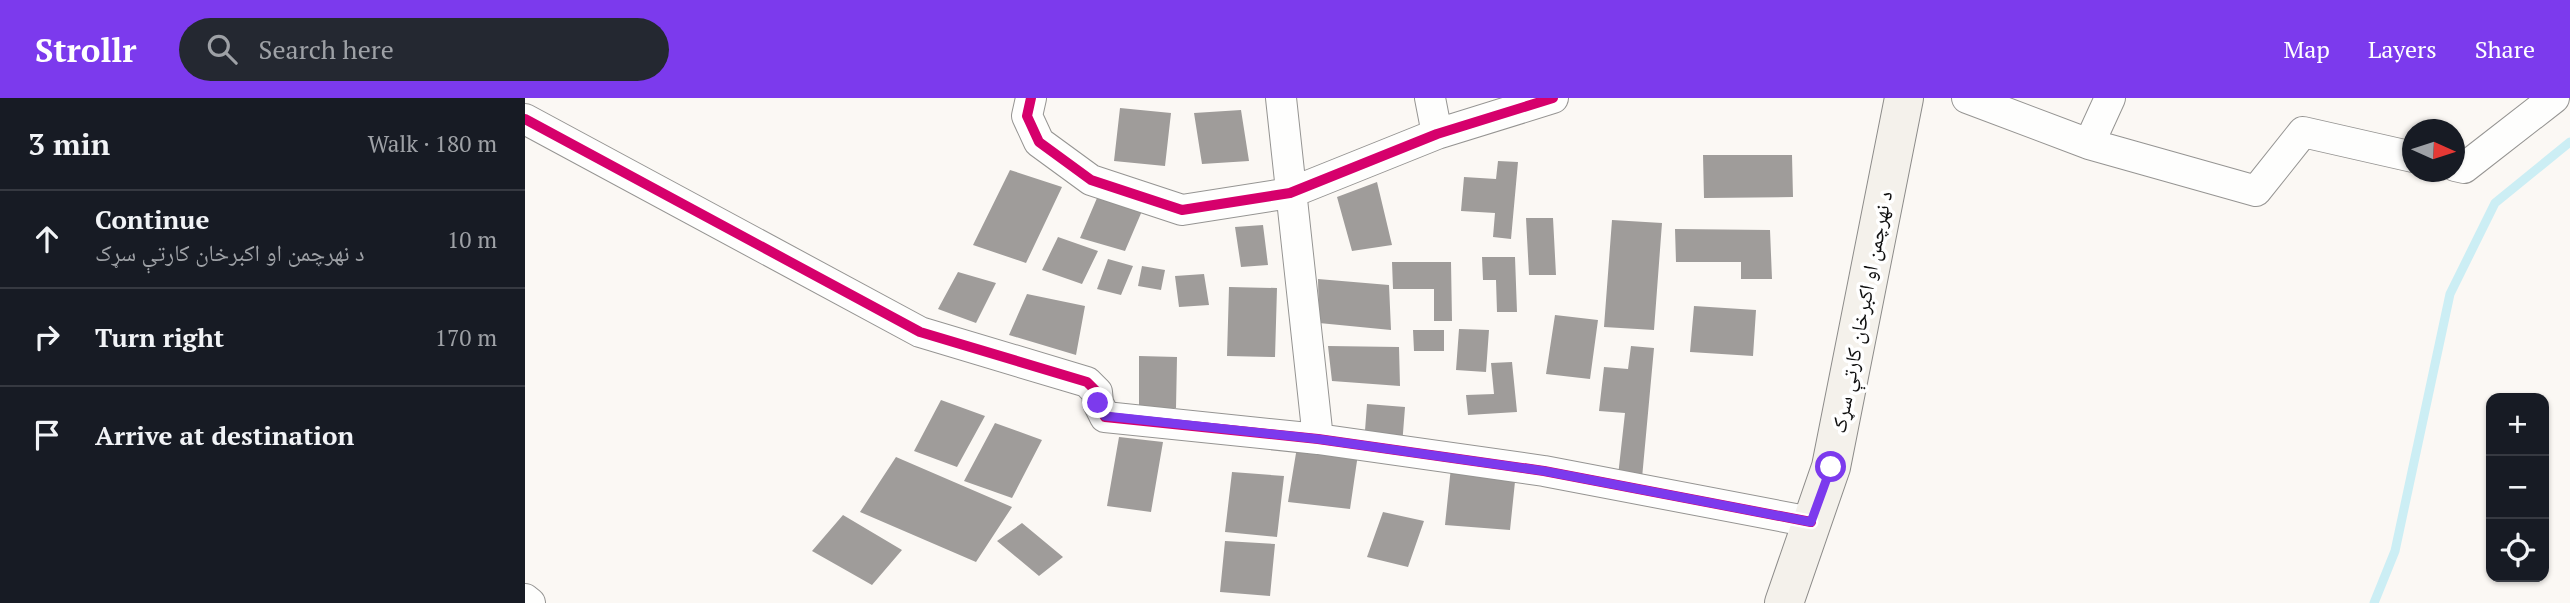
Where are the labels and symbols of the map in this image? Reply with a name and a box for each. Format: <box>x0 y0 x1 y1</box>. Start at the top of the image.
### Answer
north arrow <box>2402 119 2465 182</box>
street label: د نهرچمن او اکبرخان کارتې سړک <box>1824 189 1903 436</box>
route end <box>1082 387 1113 418</box>
route start <box>1815 451 1846 482</box>

